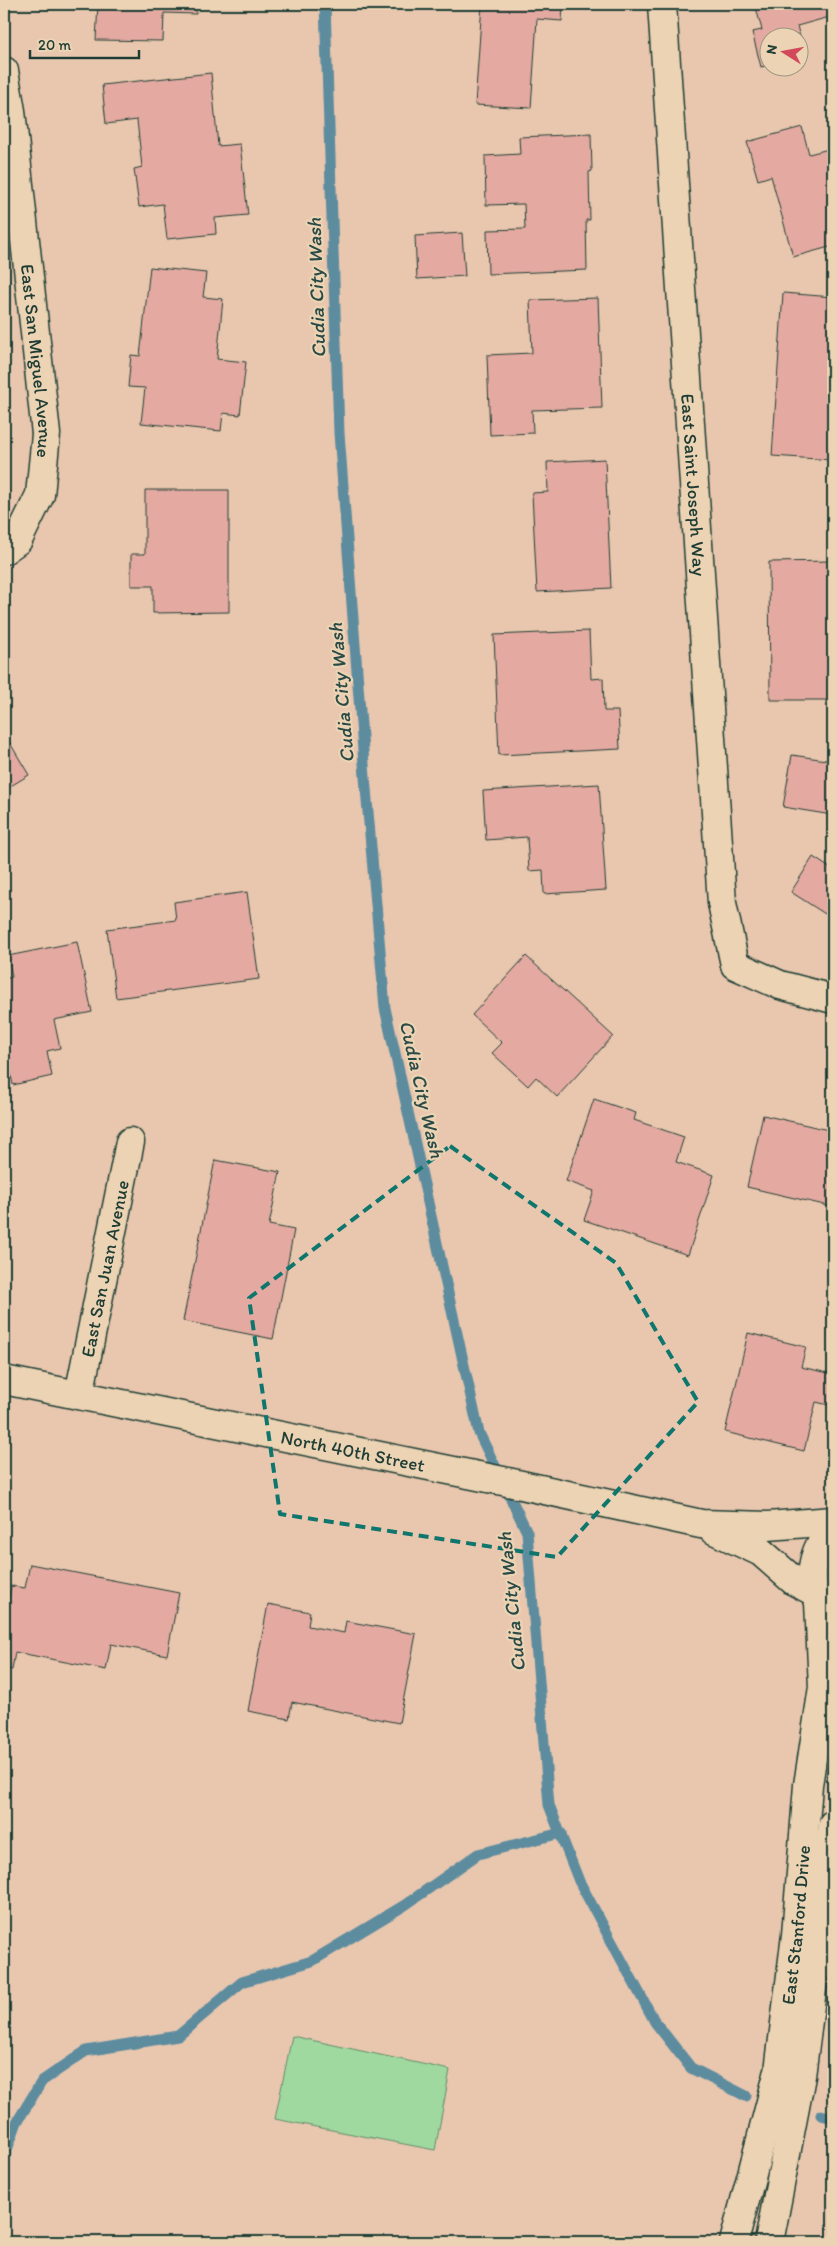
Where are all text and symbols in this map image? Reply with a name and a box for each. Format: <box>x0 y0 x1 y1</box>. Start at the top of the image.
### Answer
scale bar <box>30 28 139 60</box>
north arrow <box>760 28 810 78</box>
text: 20 m <box>38 36 72 54</box>
text: N <box>762 43 781 56</box>
water label: Cudia City Wash <box>302 217 330 359</box>
street label: East San Miguel Avenue <box>16 263 57 459</box>
street label: East Saint Joseph Way <box>676 393 711 577</box>
water label: Cudia City Wash <box>323 621 359 764</box>
water label: Cudia City Wash <box>395 1018 450 1161</box>
street label: East San Juan Avenue <box>76 1178 134 1359</box>
street label: North 40th Street <box>279 1425 427 1477</box>
water label: Cudia City Wash <box>492 1530 530 1673</box>
street label: East Stanford Drive <box>776 1844 815 2006</box>

